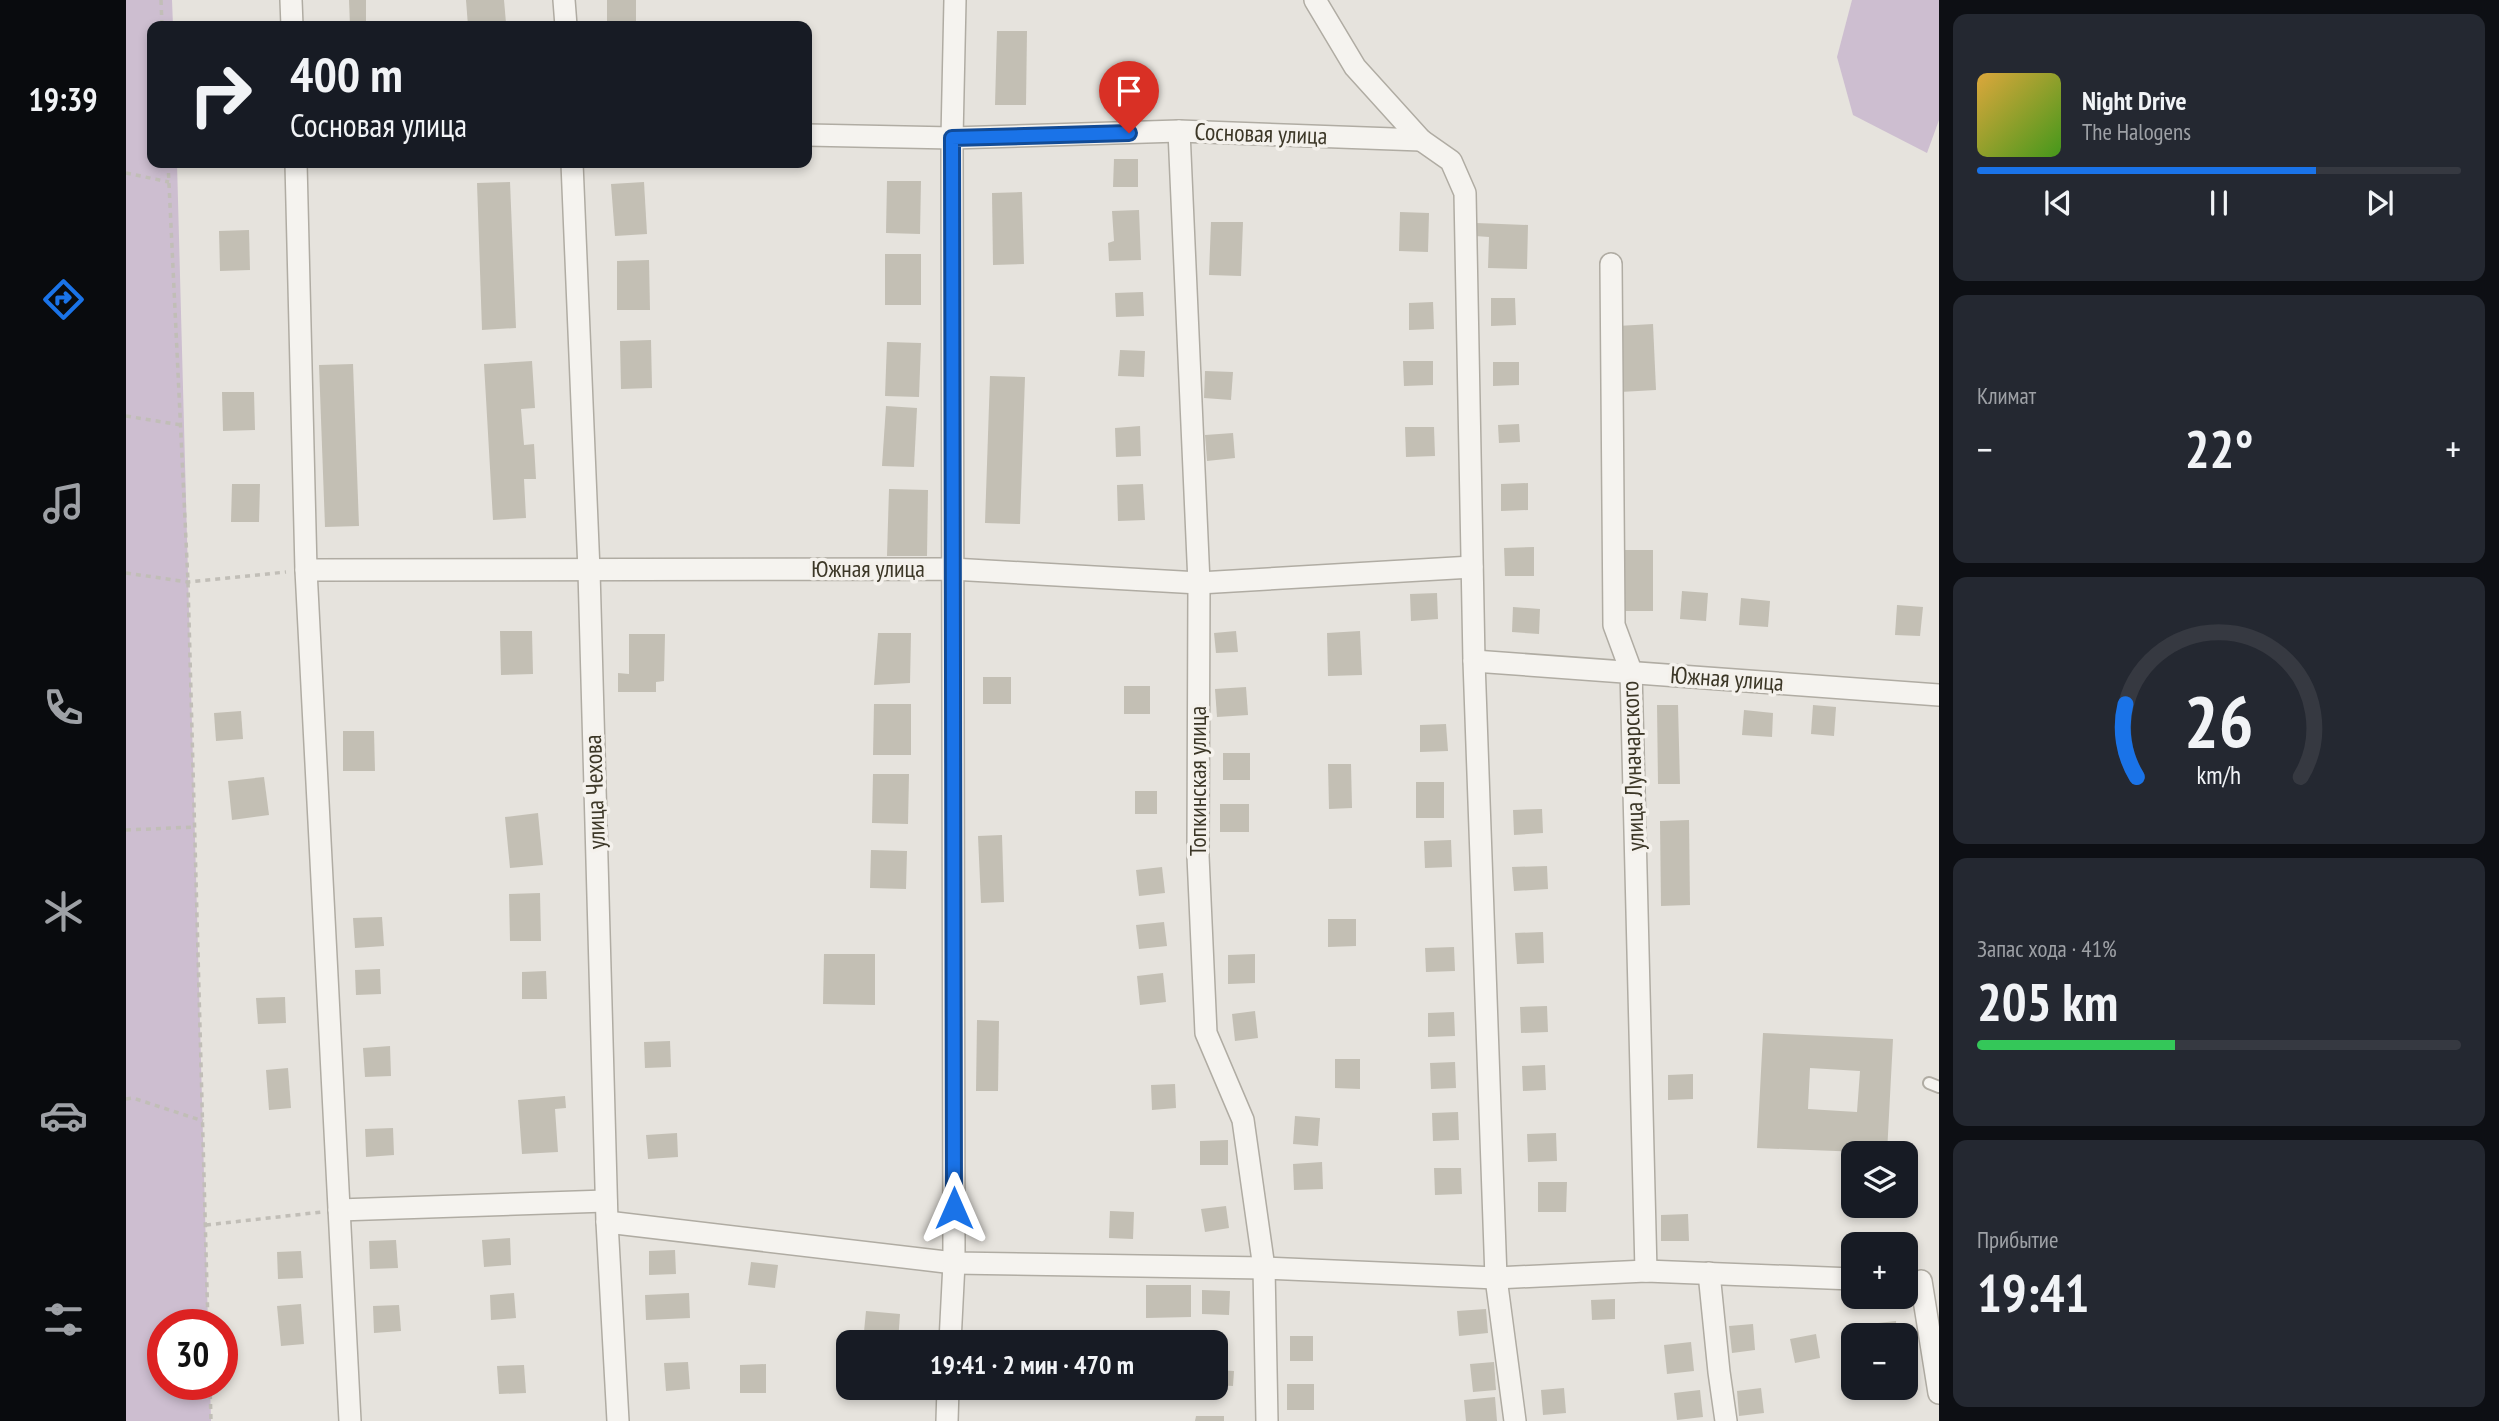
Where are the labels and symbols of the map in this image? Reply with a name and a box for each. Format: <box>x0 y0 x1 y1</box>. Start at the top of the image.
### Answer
pin <box>1099 61 1159 133</box>
street label: Сосновая улица <box>1194 116 1328 151</box>
street label: Южная улица <box>811 553 925 584</box>
street label: Южная улица <box>1669 659 1785 698</box>
street label: улица Луначарского <box>1614 680 1651 852</box>
street label: Топкинская улица <box>1182 706 1213 856</box>
street label: улица Чехова <box>577 734 612 850</box>
position arrow <box>917 1171 991 1245</box>
speed limit sign: 30 <box>147 1309 238 1400</box>

